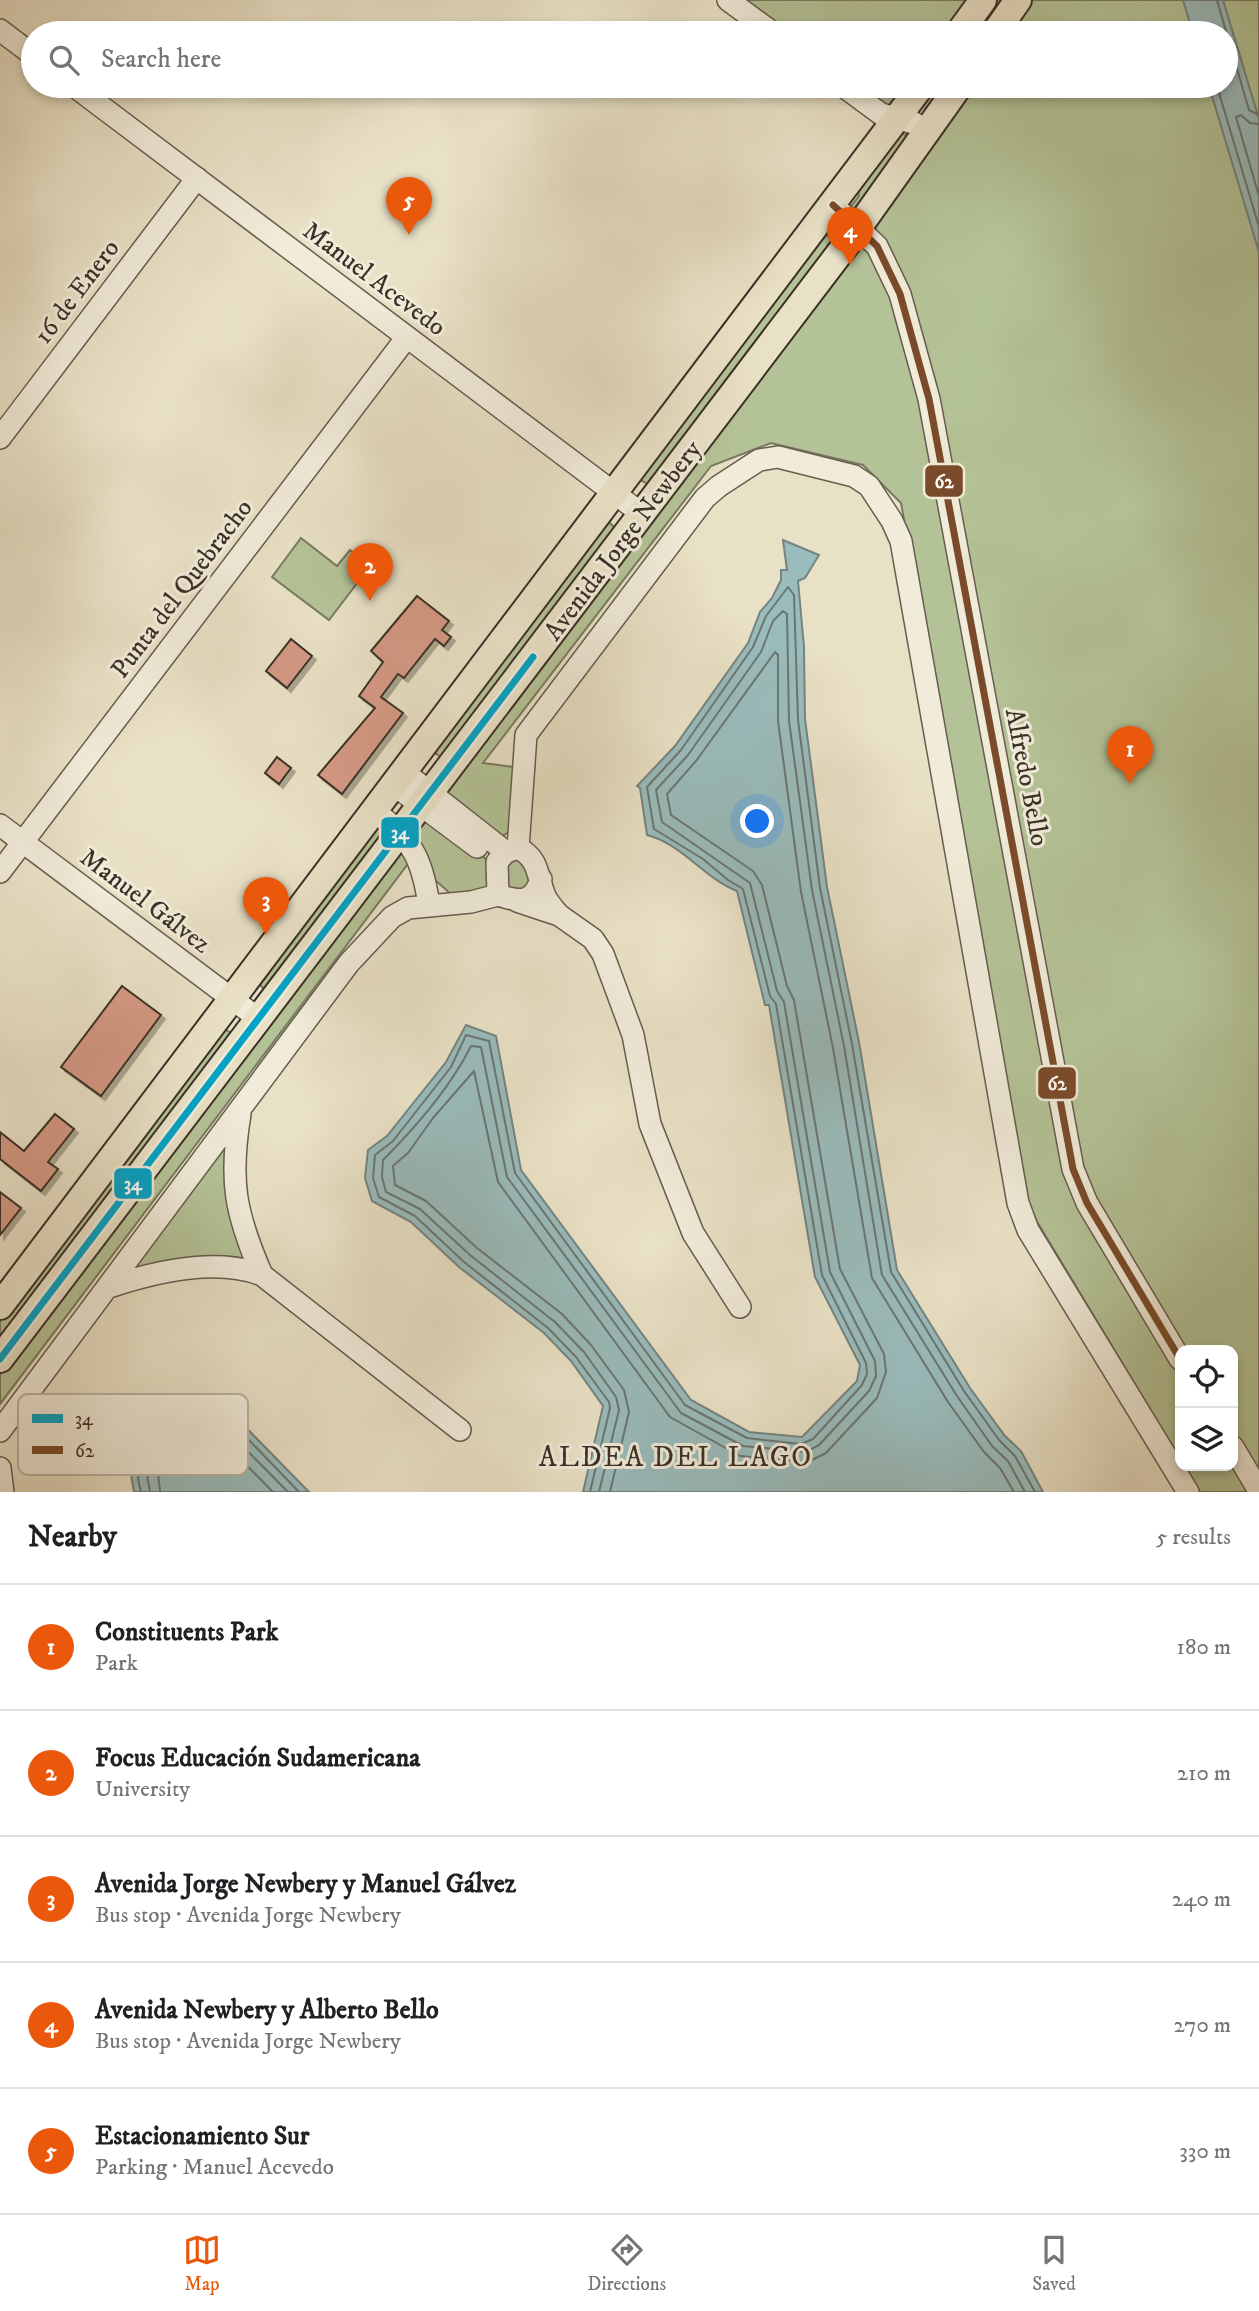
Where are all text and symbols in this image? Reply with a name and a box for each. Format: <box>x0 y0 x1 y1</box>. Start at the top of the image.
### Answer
search box <box>21 21 1238 98</box>
icon: search <box>45 41 83 79</box>
text: Search here <box>101 43 221 76</box>
pin: 5 <box>386 177 432 235</box>
pin: 4 <box>827 207 873 265</box>
street label: Manuel Acevedo <box>296 214 452 344</box>
street label: 16 de Enero <box>27 233 127 351</box>
street label: Avenida Jorge Newbery <box>537 434 710 648</box>
line badge: 62 <box>924 464 964 498</box>
text: 62 <box>934 471 954 494</box>
street label: Punta del Quebracho <box>104 493 260 685</box>
pin: 2 <box>347 543 393 601</box>
street label: Alfredo Bello <box>997 706 1056 849</box>
pin: 1 <box>1107 726 1153 784</box>
your location <box>740 804 774 838</box>
line badge: 34 <box>380 816 420 849</box>
text: 34 <box>391 822 410 845</box>
street label: Manuel Gálvez <box>73 841 217 961</box>
pin: 3 <box>243 877 289 935</box>
line badge: 62 <box>1037 1066 1077 1100</box>
text: 62 <box>1047 1073 1067 1096</box>
line badge: 34 <box>113 1167 153 1200</box>
text: 34 <box>124 1173 143 1196</box>
map controls <box>1175 1345 1238 1471</box>
button: locate <box>1175 1345 1238 1408</box>
legend <box>18 1394 248 1475</box>
text: 34 <box>75 1408 94 1431</box>
button: layers <box>1175 1408 1238 1471</box>
text: 62 <box>75 1440 95 1463</box>
district label: ALDEA DEL LAGO <box>539 1440 813 1475</box>
text: Nearby <box>28 1519 117 1556</box>
text: 5 results <box>1156 1523 1231 1552</box>
text: Constituents Park <box>95 1616 278 1649</box>
text: 1 <box>47 1633 55 1662</box>
text: 180 m <box>1176 1633 1231 1662</box>
text: Park <box>95 1649 138 1678</box>
text: Focus Educación Sudamericana <box>95 1742 420 1775</box>
text: 2 <box>45 1759 57 1788</box>
text: 210 m <box>1177 1759 1231 1788</box>
text: University <box>95 1775 190 1804</box>
text: Avenida Jorge Newbery y Manuel Gálvez <box>95 1868 516 1901</box>
text: 3 <box>47 1885 55 1914</box>
text: 240 m <box>1172 1885 1231 1914</box>
text: Bus stop · Avenida Jorge Newbery <box>95 1901 401 1930</box>
text: Avenida Newbery y Alberto Bello <box>95 1994 439 2027</box>
text: 4 <box>44 2011 58 2040</box>
text: 270 m <box>1174 2011 1231 2040</box>
text: Bus stop · Avenida Jorge Newbery <box>95 2027 401 2056</box>
text: Estacionamiento Sur <box>95 2120 310 2153</box>
text: 5 <box>45 2137 57 2166</box>
text: 330 m <box>1179 2137 1231 2166</box>
text: Parking · Manuel Acevedo <box>95 2153 334 2182</box>
tab: Map <box>183 2231 221 2296</box>
tab: Directions <box>587 2231 666 2296</box>
tab: Saved <box>1032 2231 1076 2296</box>

